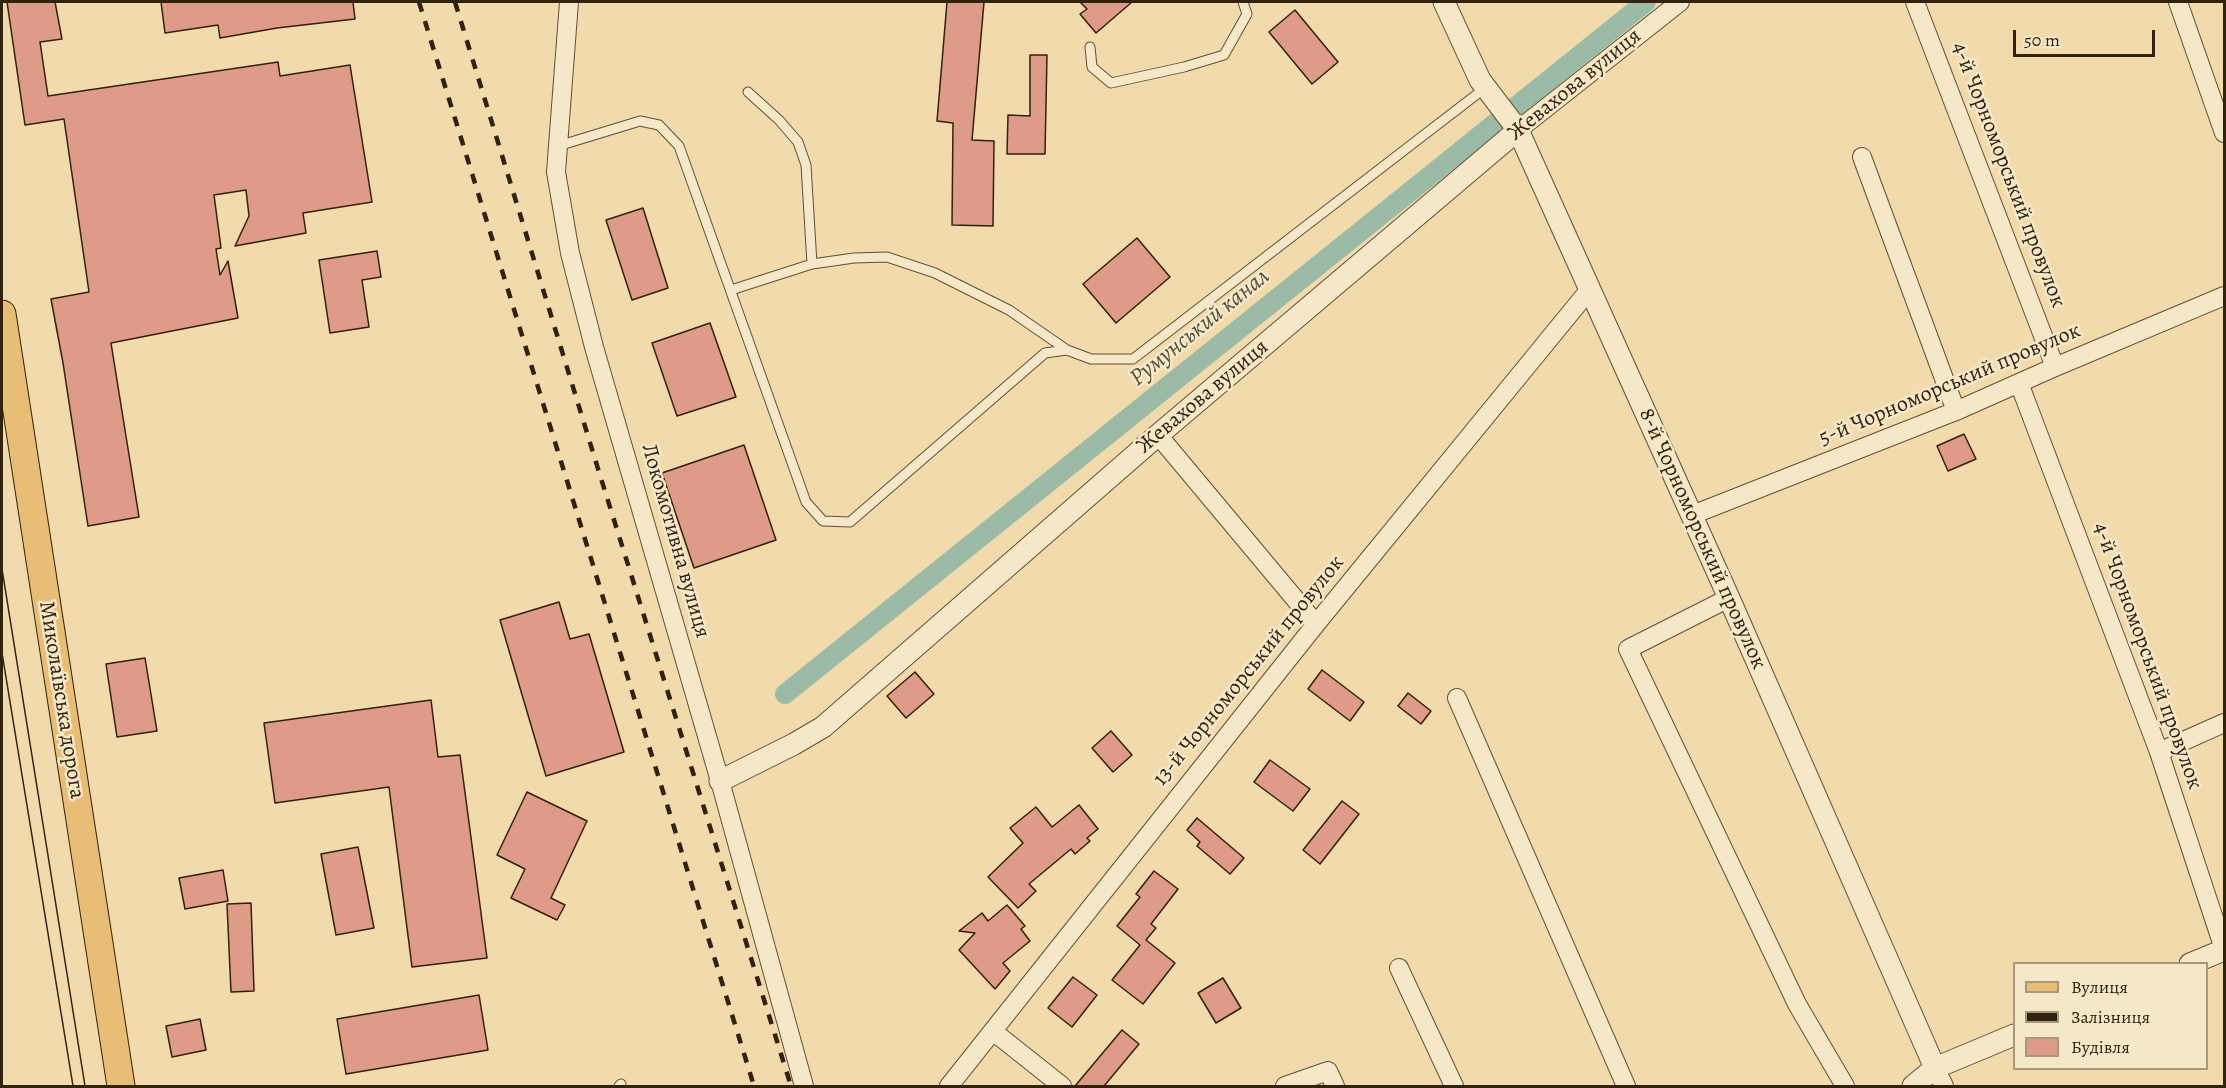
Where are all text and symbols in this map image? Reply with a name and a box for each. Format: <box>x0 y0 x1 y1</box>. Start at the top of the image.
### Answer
scale bar <box>2016 18 2158 56</box>
street label: Жевахова вулиця <box>1503 23 1647 147</box>
text: 50 m <box>2024 28 2060 52</box>
street label: 4-й Чорноморський провулок <box>1945 39 2071 311</box>
water label: Румунський канал <box>1124 263 1276 393</box>
street label: 5-й Чорноморський провулок <box>1815 318 2085 452</box>
street label: Жевахова вулиця <box>1132 334 1274 460</box>
street label: 8-й Чорноморський провулок <box>1632 404 1772 674</box>
street label: Локомотивна вулиця <box>635 441 715 641</box>
street label: 4-й Чорноморський провулок <box>2086 519 2208 793</box>
street label: 13-й Чорноморський провулок <box>1148 550 1350 792</box>
street label: Миколаївська дорога <box>32 599 90 801</box>
legend <box>2013 962 2208 1070</box>
text: Вулиця <box>2071 975 2128 999</box>
text: Залізниця <box>2071 1005 2150 1029</box>
text: Будівля <box>2071 1035 2130 1059</box>

